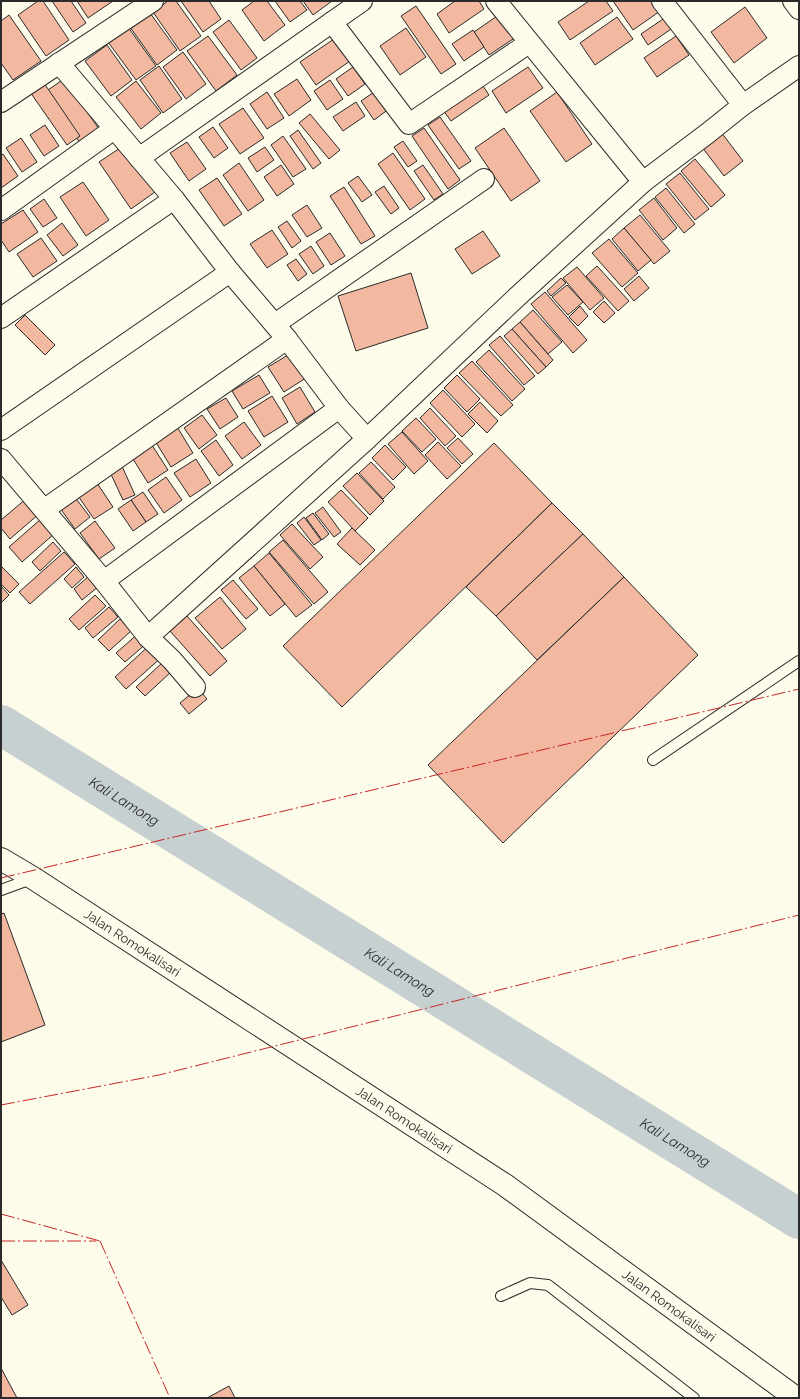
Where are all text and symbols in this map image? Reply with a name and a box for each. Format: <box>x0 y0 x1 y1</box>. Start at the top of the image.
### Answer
water label: Kali Lamong <box>86 774 162 829</box>
street label: Jalan Romokalisari <box>81 906 183 980</box>
water label: Kali Lamong <box>362 944 438 999</box>
street label: Jalan Romokalisari <box>353 1083 455 1157</box>
water label: Kali Lamong <box>637 1115 713 1170</box>
street label: Jalan Romokalisari <box>620 1267 719 1345</box>

